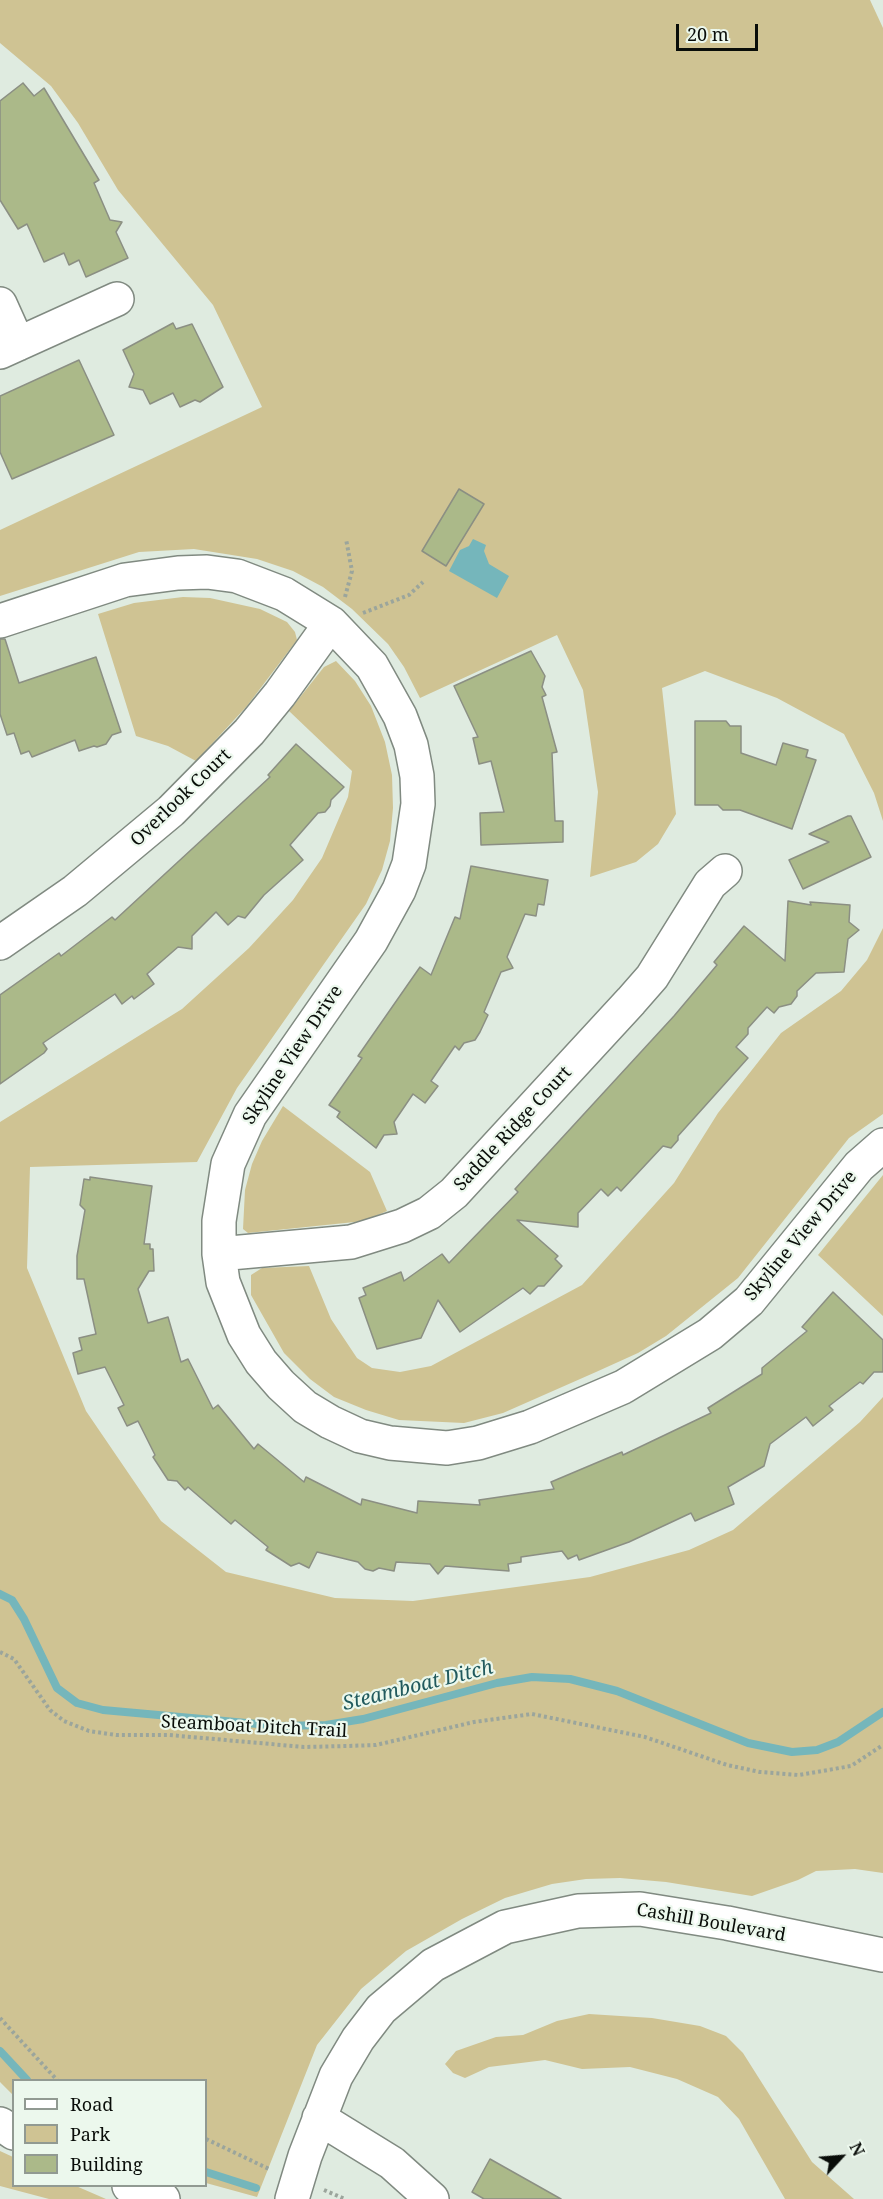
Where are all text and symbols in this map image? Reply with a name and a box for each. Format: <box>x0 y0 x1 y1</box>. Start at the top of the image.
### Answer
scale bar <box>679 12 762 50</box>
text: 20 m <box>687 22 729 46</box>
street label: Overlook Court <box>126 745 236 851</box>
street label: Skyline View Drive <box>239 981 347 1129</box>
street label: Saddle Ridge Court <box>450 1062 576 1196</box>
street label: Skyline View Drive <box>740 1167 862 1305</box>
water label: Steamboat Ditch <box>340 1656 496 1716</box>
street label: Steamboat Ditch Trail <box>160 1711 348 1743</box>
street label: Cashill Boulevard <box>635 1899 787 1947</box>
legend <box>12 2079 207 2187</box>
text: Road <box>70 2092 113 2116</box>
text: Park <box>70 2122 110 2146</box>
north arrow <box>811 2127 871 2187</box>
text: N <box>845 2139 870 2160</box>
text: Building <box>70 2152 143 2176</box>

